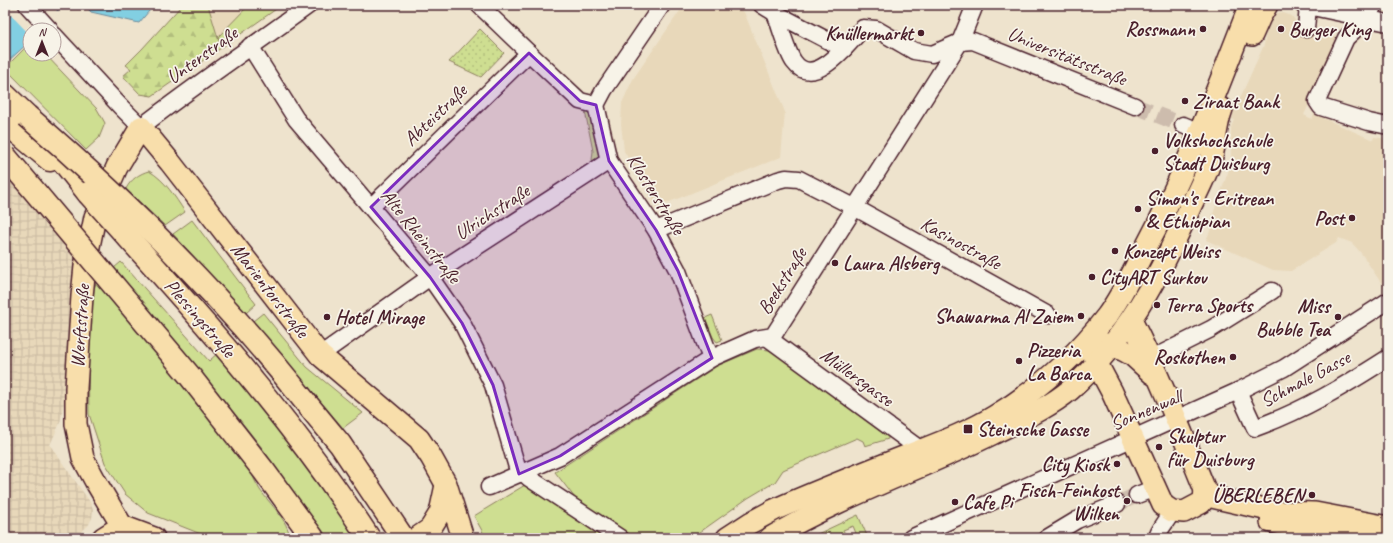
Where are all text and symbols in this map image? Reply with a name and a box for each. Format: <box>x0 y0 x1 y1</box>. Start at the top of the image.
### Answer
place label: Rossmann <box>1125 17 1196 42</box>
place label: Burger King <box>1289 17 1372 42</box>
street label: Unterstraße <box>161 20 244 89</box>
place label: Knüllermarkt <box>825 21 915 46</box>
street label: Universitätsstraße <box>1004 21 1131 92</box>
north arrow <box>22 22 62 62</box>
marker: Rossmann <box>1198 24 1208 34</box>
marker: Burger King <box>1276 24 1286 34</box>
text: N <box>39 25 48 39</box>
marker: Knüllermarkt <box>916 28 926 38</box>
street label: Abteistraße <box>398 78 473 151</box>
place label: Ziraat Bank <box>1193 89 1281 114</box>
marker: Ziraat Bank <box>1180 96 1190 106</box>
place label: Volkshochschule Stadt Duisburg <box>1163 128 1274 176</box>
marker: Volkshochschule Stadt Duisburg <box>1150 146 1160 156</box>
street label: Klosterstraße <box>621 149 692 240</box>
street label: Ulrichstraße <box>450 178 535 245</box>
street label: Alte Rheinstraße <box>375 184 468 289</box>
place label: Simon's - Eritrean & Ethiopian <box>1146 186 1274 234</box>
marker: Simon's - Eritrean & Ethiopian <box>1133 204 1143 214</box>
place label: Post <box>1314 206 1346 231</box>
street label: Kasinostraße <box>916 211 1007 276</box>
marker: Post <box>1347 213 1357 223</box>
street label: Marientorstraße <box>225 238 316 344</box>
place label: Konzept Weiss <box>1123 239 1222 264</box>
street label: Beekstraße <box>752 242 813 319</box>
marker: Konzept Weiss <box>1110 246 1120 256</box>
place label: Laura Alsberg <box>843 251 941 276</box>
marker: Laura Alsberg <box>830 258 840 268</box>
place label: CityART Surkov <box>1100 265 1208 291</box>
marker: CityART Surkov <box>1087 272 1097 282</box>
street label: Plessingstraße <box>159 274 242 364</box>
street label: Werftstraße <box>65 282 95 368</box>
place label: Terra Sports <box>1165 293 1254 318</box>
place label: Miss Bubble Tea <box>1256 294 1332 342</box>
marker: Terra Sports <box>1152 300 1162 310</box>
place label: Shawarma Al Zaiem <box>934 304 1075 329</box>
place label: Hotel Mirage <box>335 305 425 330</box>
marker: Shawarma Al Zaiem <box>1076 311 1086 321</box>
marker: Hotel Mirage <box>322 312 332 322</box>
marker: Miss Bubble Tea <box>1333 312 1343 322</box>
place label: Pizzeria La Barca <box>1027 338 1092 386</box>
street label: Müllersgasse <box>816 342 900 413</box>
street label: Schmale Gasse <box>1256 344 1356 413</box>
place label: Roskothen <box>1153 345 1226 370</box>
marker: Roskothen <box>1228 352 1238 362</box>
marker: Pizzeria La Barca <box>1014 356 1024 366</box>
street label: Sonnenwall <box>1106 382 1189 436</box>
place label: Steinsche Gasse <box>977 417 1090 442</box>
marker: Steinsche Gasse <box>962 423 974 435</box>
place label: Skulptur für Duisburg <box>1167 424 1255 472</box>
marker: Skulptur für Duisburg <box>1154 442 1164 452</box>
place label: City Kiosk <box>1042 452 1112 478</box>
marker: City Kiosk <box>1112 459 1122 469</box>
place label: Fisch-Feinkost Wilken <box>1018 478 1121 526</box>
place label: ÜBERLEBEN <box>1212 483 1307 508</box>
place label: Cafe Pi <box>963 490 1015 515</box>
marker: ÜBERLEBEN <box>1307 490 1317 500</box>
marker: Fisch-Feinkost Wilken <box>1122 496 1132 506</box>
marker: Cafe Pi <box>950 497 960 507</box>

